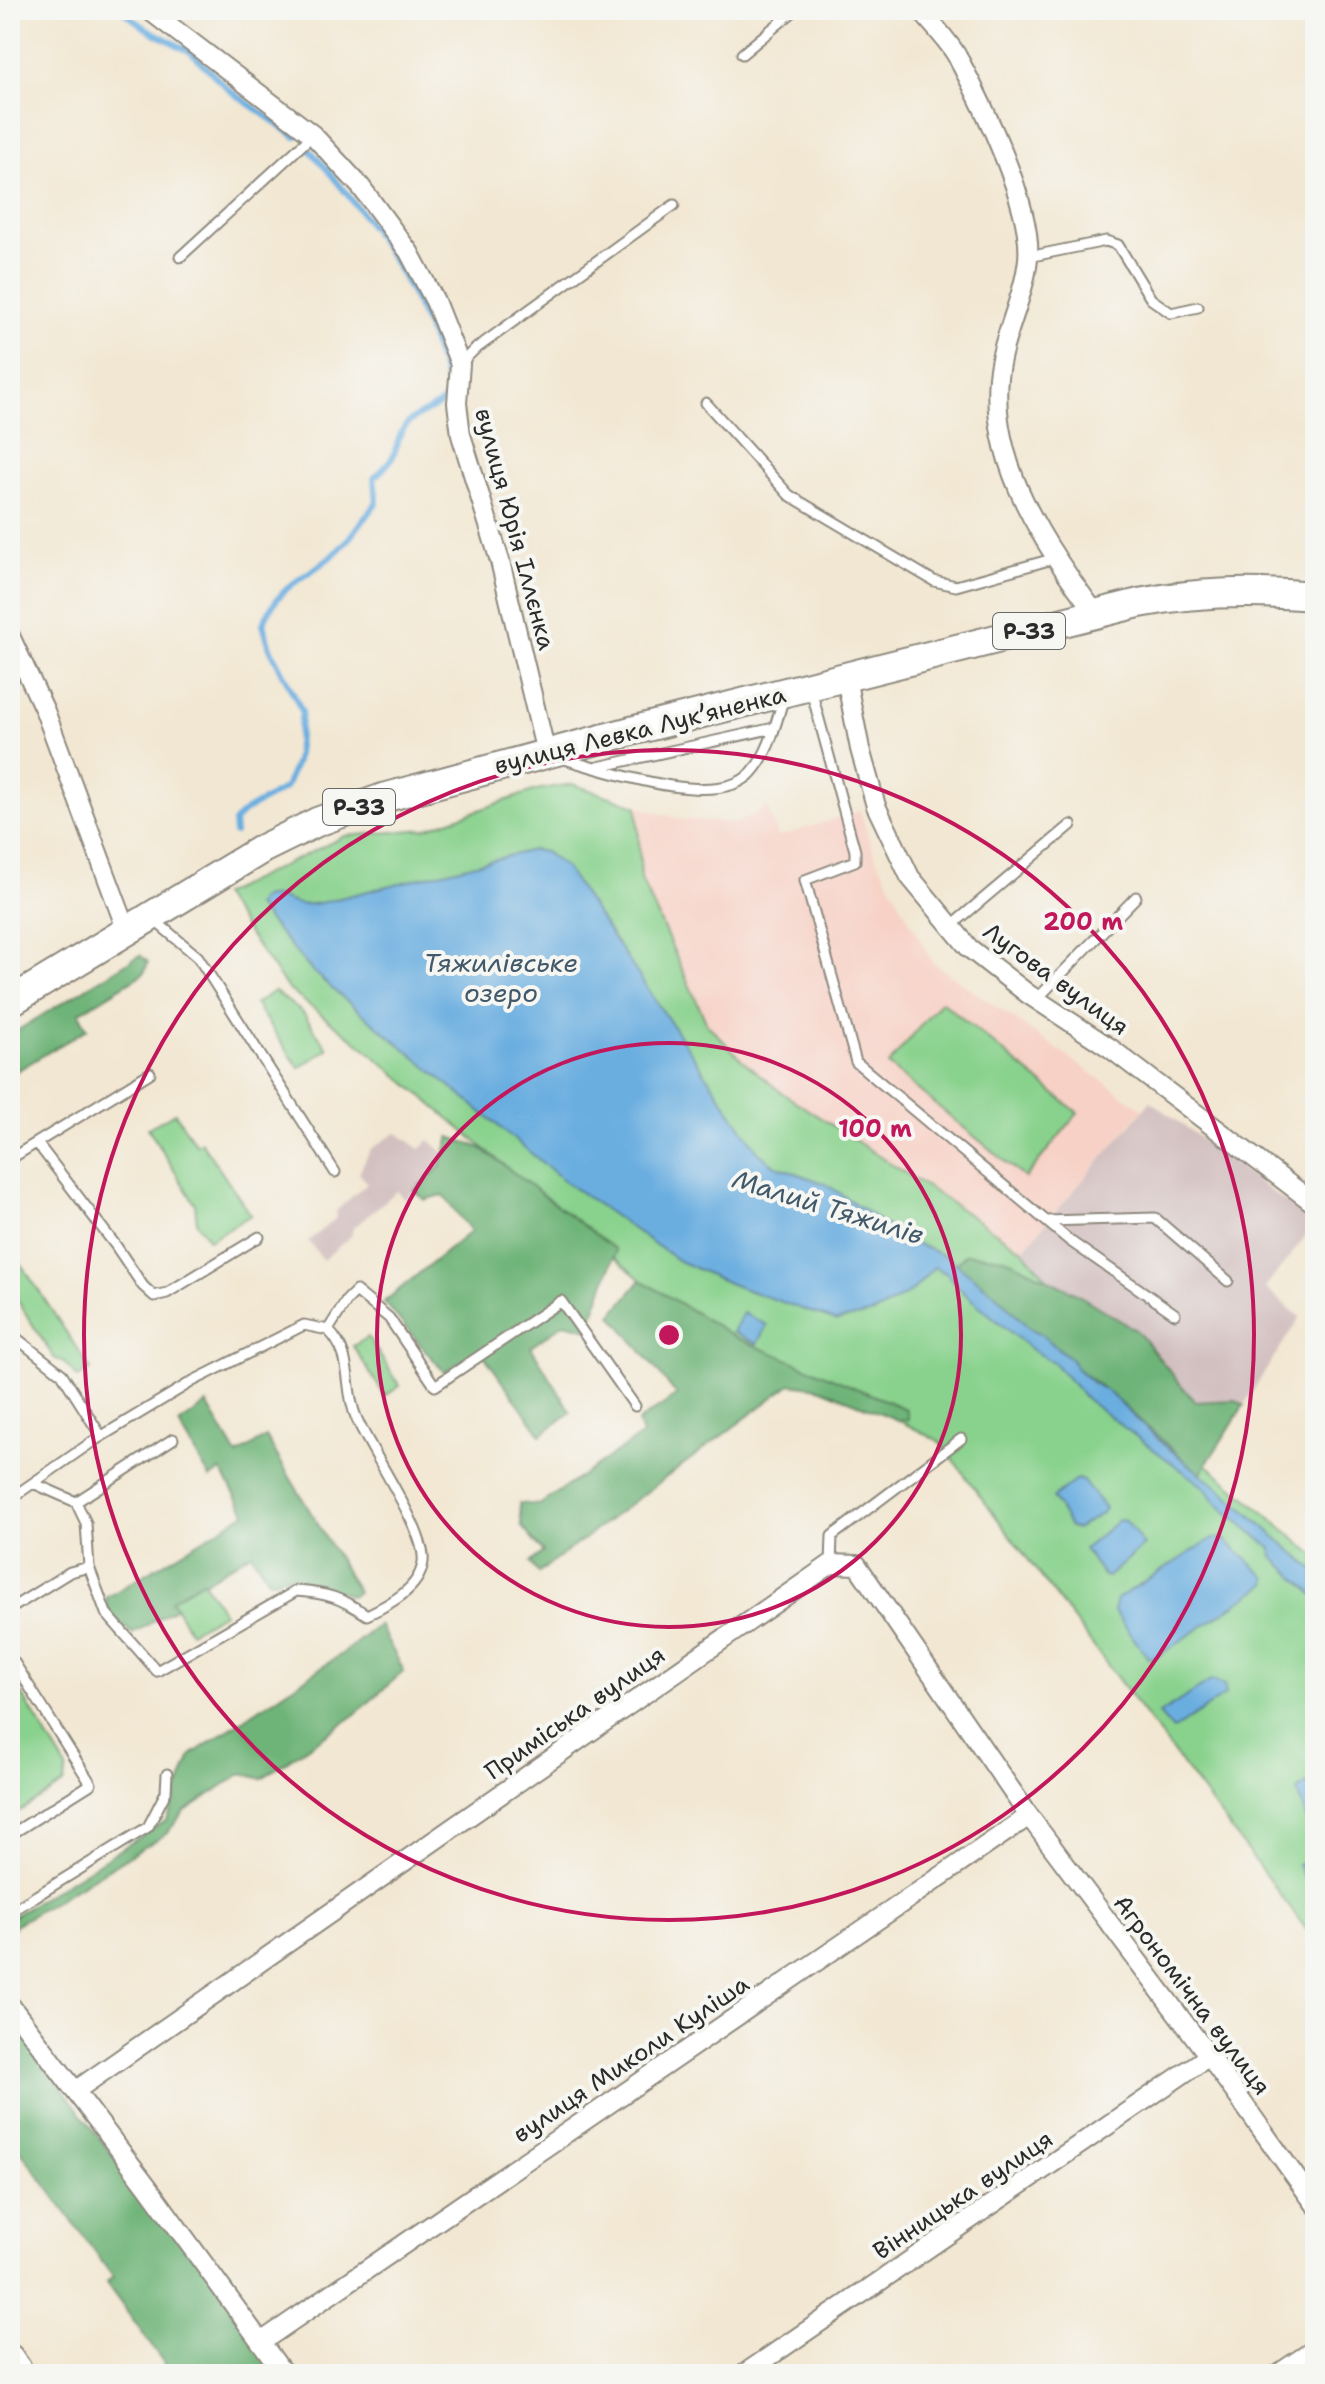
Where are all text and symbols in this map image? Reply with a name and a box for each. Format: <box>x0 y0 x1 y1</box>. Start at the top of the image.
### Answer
street label: вулиця Юрія Іллєнка <box>467 404 563 654</box>
road number: Р-33 <box>993 613 1065 649</box>
street label: вулиця Левка Лукʼяненка <box>491 678 789 782</box>
road number: Р-33 <box>323 789 395 825</box>
text: 200 m <box>1043 906 1123 938</box>
street label: Лугова вулиця <box>977 915 1135 1043</box>
water label: Тяжилівське озеро <box>424 945 578 1010</box>
text: 100 m <box>838 1113 912 1145</box>
water label: Малий Тяжилів <box>728 1161 928 1252</box>
centre of rings <box>655 1321 683 1349</box>
street label: Приміська вулиця <box>479 1639 671 1787</box>
street label: Агрономічна вулиця <box>1106 1888 1278 2102</box>
street label: вулиця Миколи Куліша <box>507 1968 755 2150</box>
street label: Вінницька вулиця <box>867 2123 1059 2267</box>

